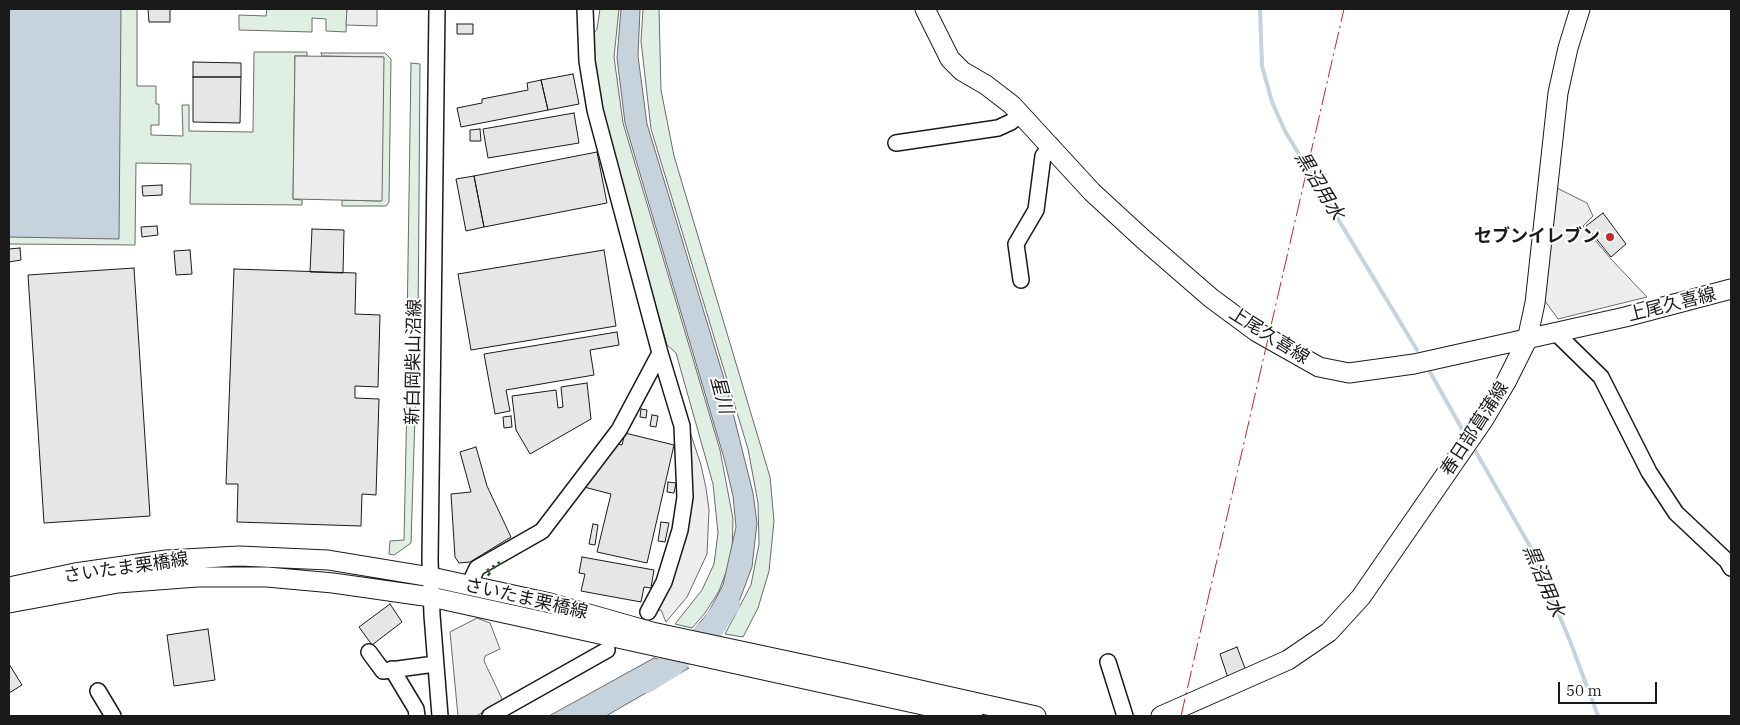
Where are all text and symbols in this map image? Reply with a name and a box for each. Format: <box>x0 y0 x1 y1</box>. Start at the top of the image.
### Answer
water label: 黒沼用水 <box>1290 148 1348 224</box>
place label: セブンイレブン <box>1474 226 1600 248</box>
marker: セブンイレブン <box>1604 231 1616 243</box>
street label: 上尾久喜線 <box>1626 284 1718 326</box>
street label: 新白岡柴山沼線 <box>402 299 426 425</box>
street label: 上尾久喜線 <box>1225 303 1313 369</box>
water label: 星川 <box>705 374 737 416</box>
street label: 春日部菖蒲線 <box>1437 378 1513 480</box>
water label: 黒沼用水 <box>1518 542 1568 620</box>
street label: さいたま栗橋線 <box>62 549 190 587</box>
street label: さいたま栗橋線 <box>462 574 590 624</box>
scale bar <box>1560 672 1659 704</box>
text: 50 m <box>1566 681 1602 700</box>

